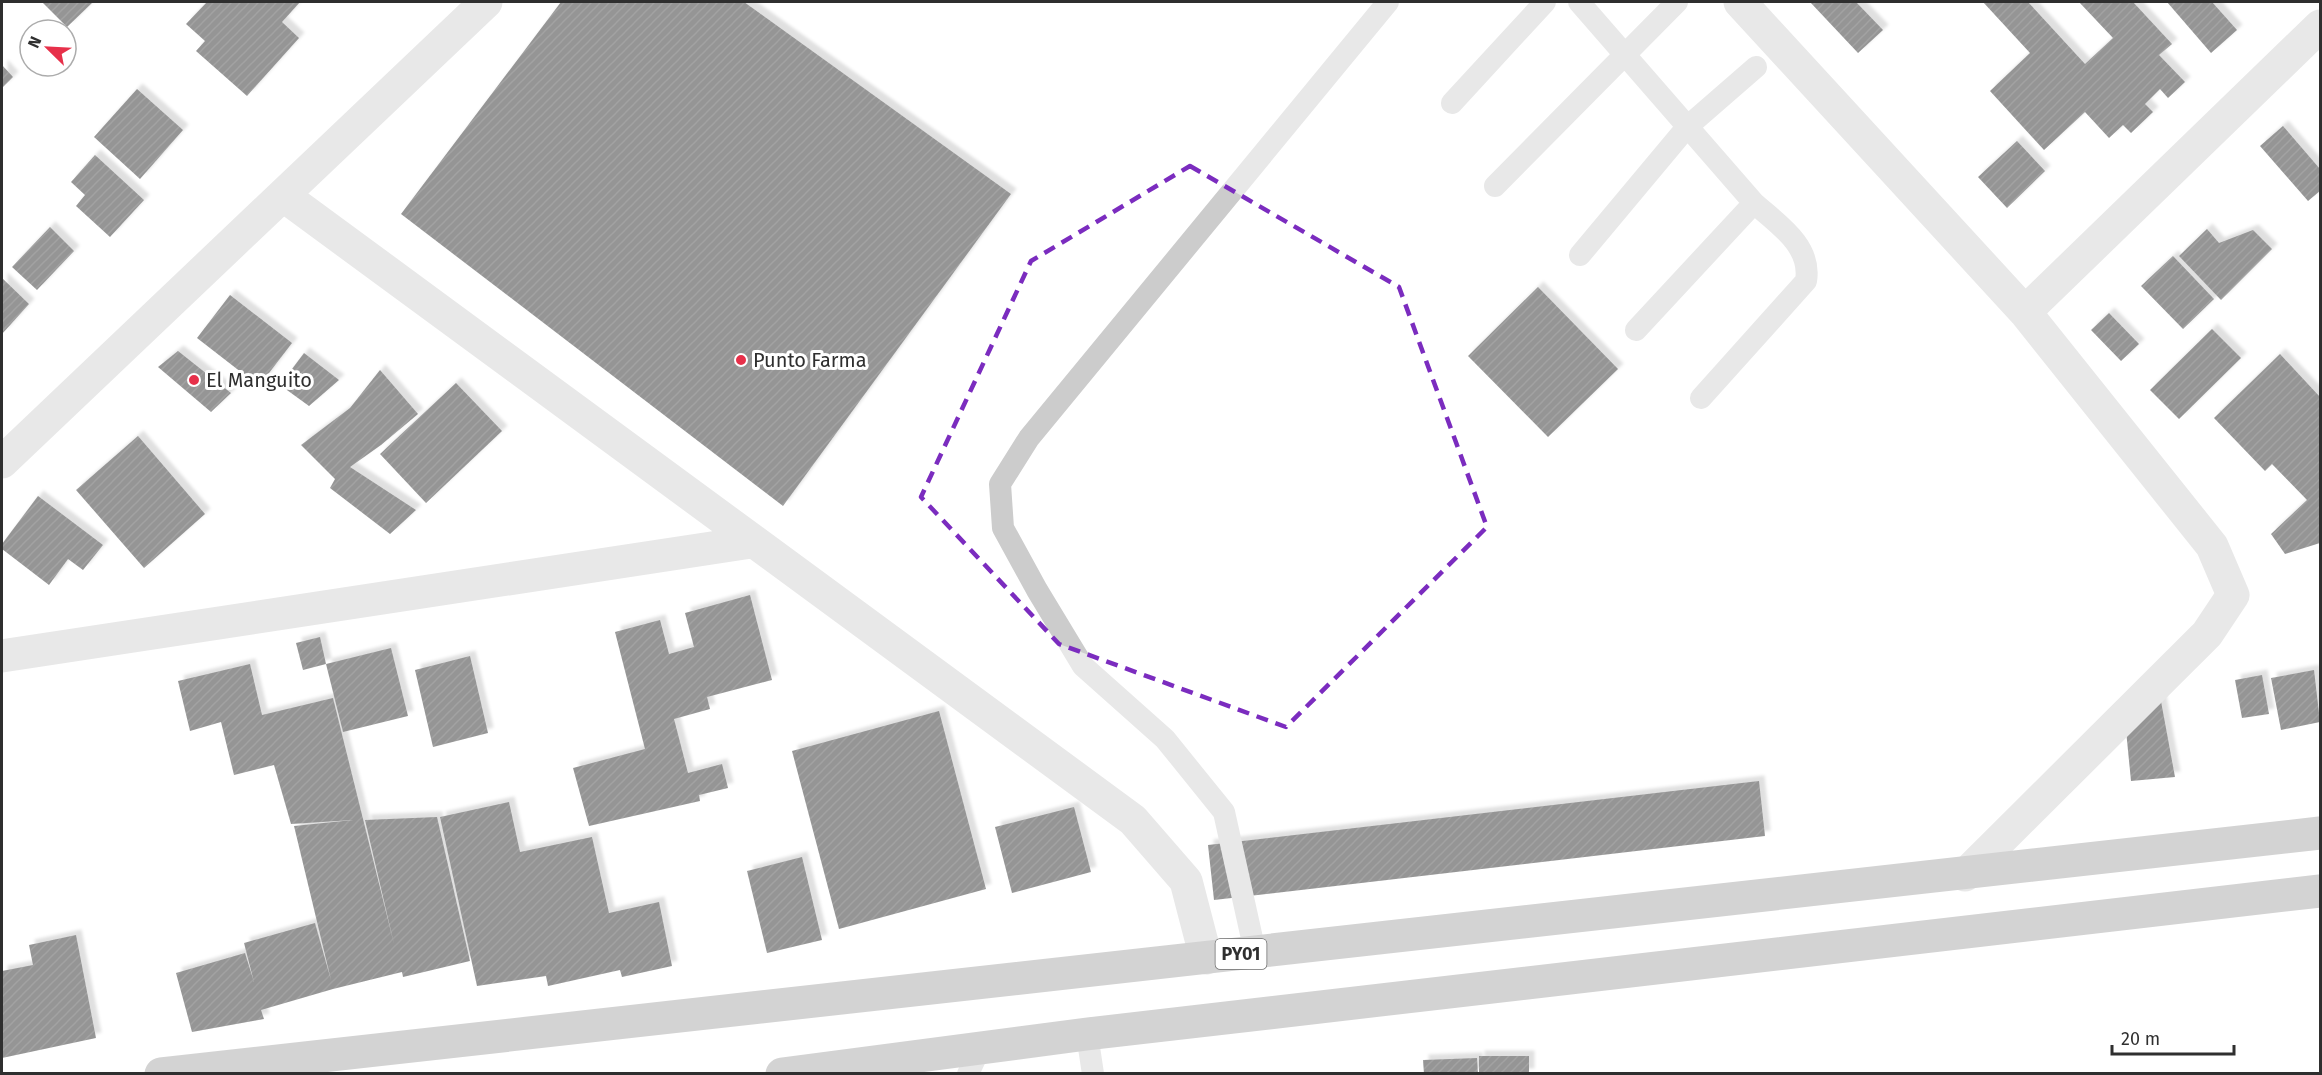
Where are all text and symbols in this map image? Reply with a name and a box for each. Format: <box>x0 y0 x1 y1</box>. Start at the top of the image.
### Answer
north arrow <box>18 18 78 78</box>
text: N <box>24 33 46 51</box>
place label: Punto Farma <box>753 348 867 372</box>
marker: Punto Farma <box>734 353 748 367</box>
place label: El Manguito <box>206 368 312 392</box>
marker: El Manguito <box>187 373 201 387</box>
road number: PY01 <box>1216 939 1266 969</box>
scale bar <box>2112 1018 2234 1056</box>
text: 20 m <box>2121 1028 2160 1050</box>

